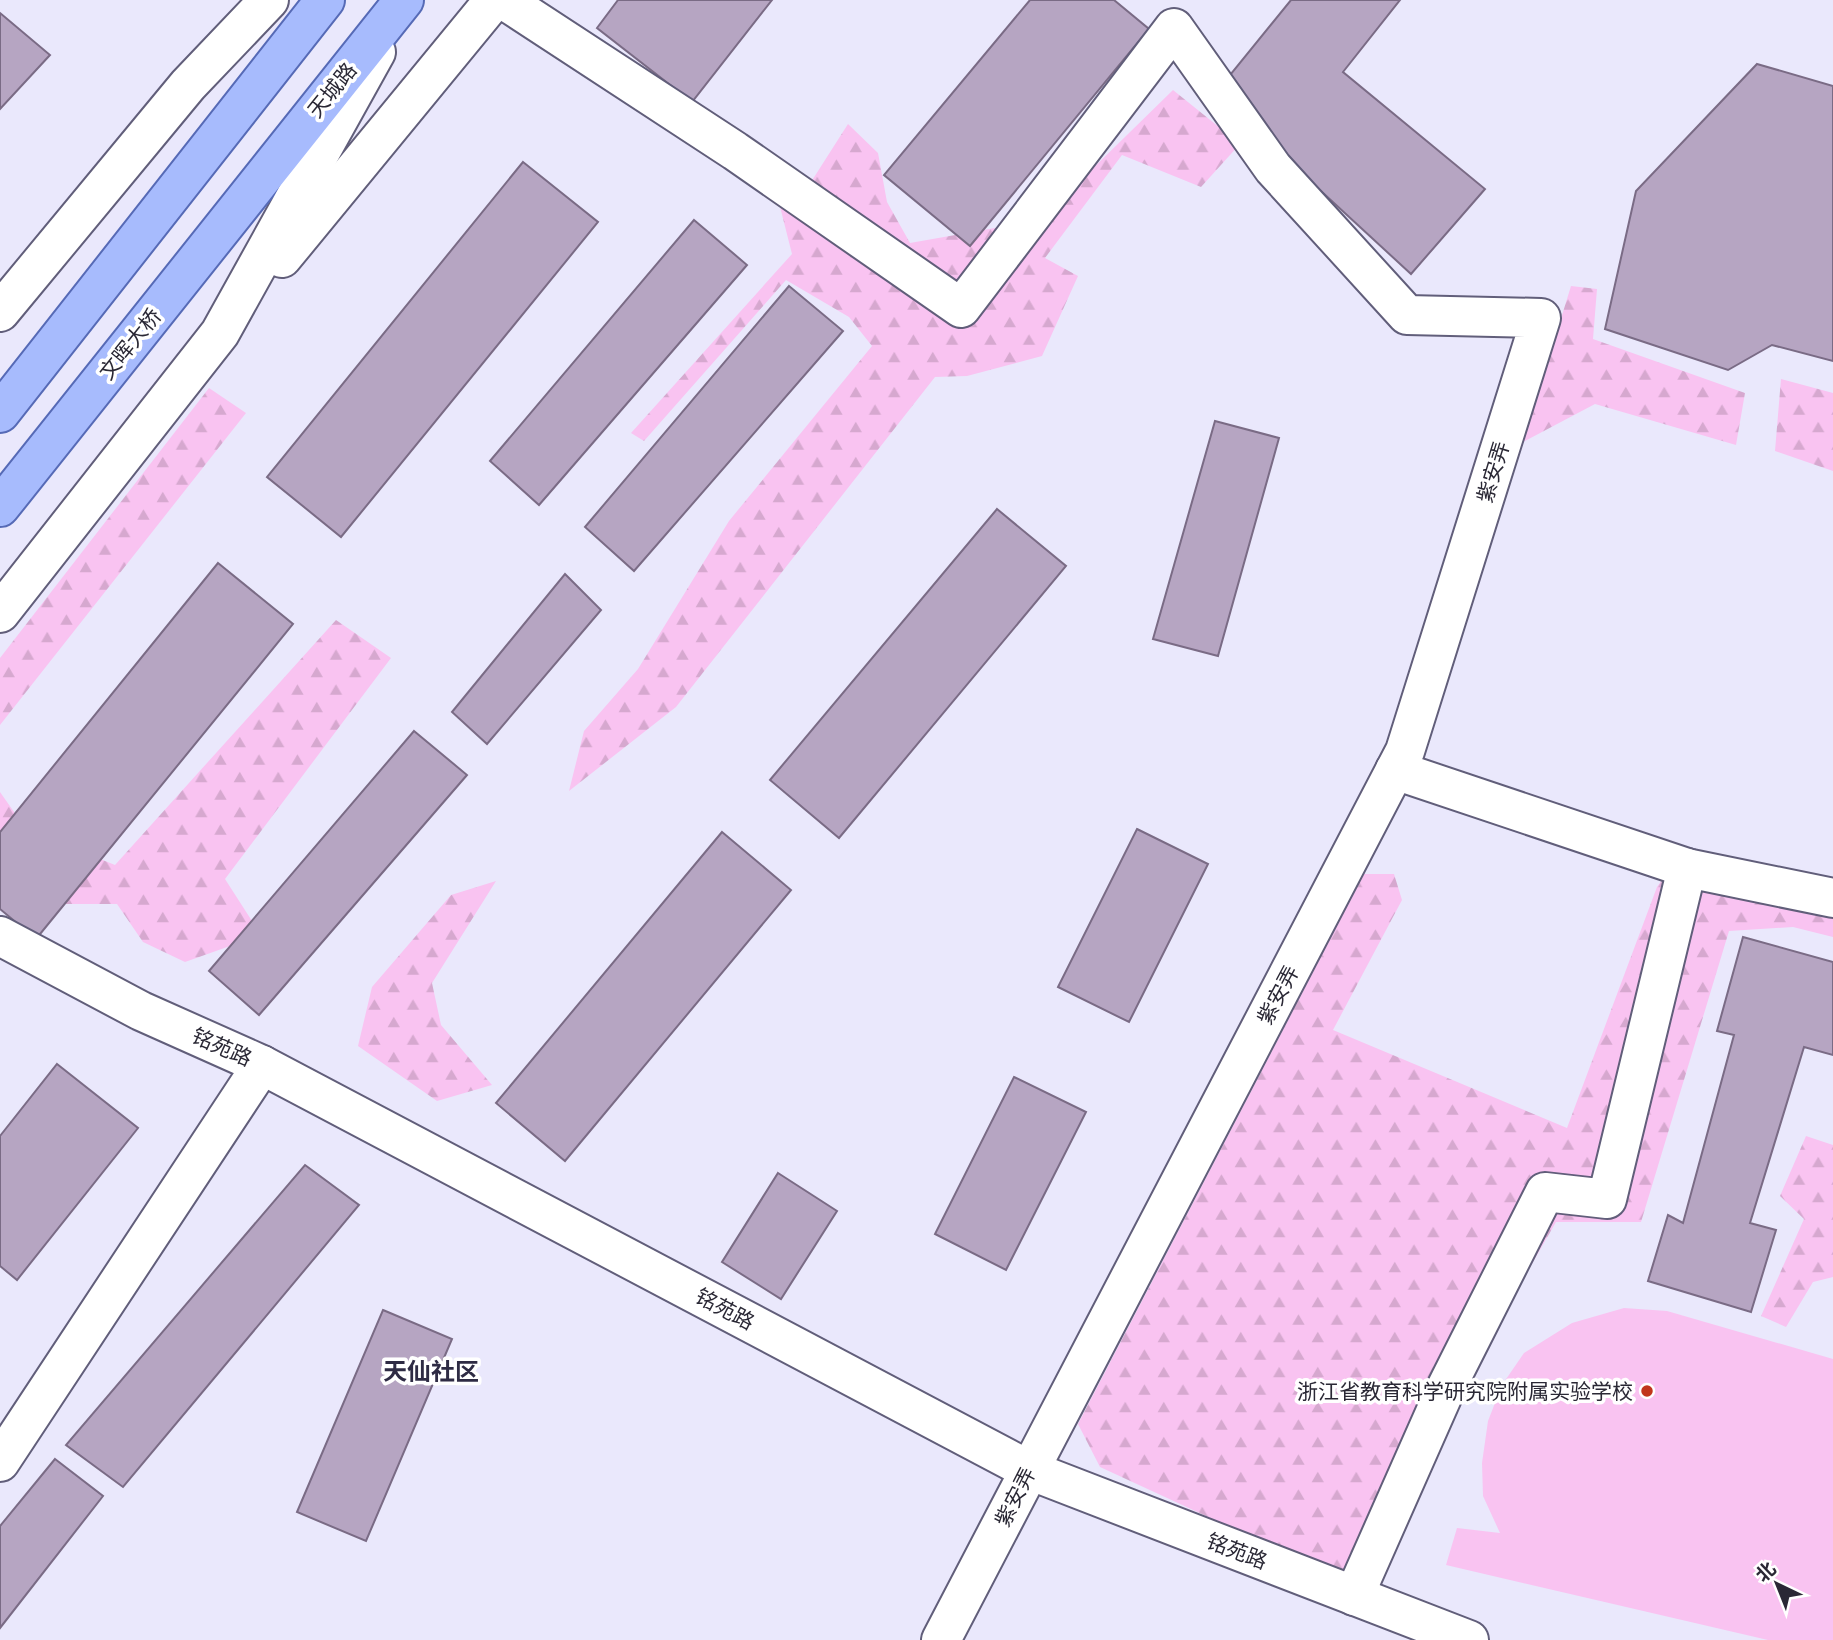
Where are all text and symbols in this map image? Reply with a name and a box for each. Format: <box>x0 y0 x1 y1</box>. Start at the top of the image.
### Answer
street label: 天城路 <box>302 58 362 122</box>
street label: 文晖大桥 <box>94 303 166 385</box>
street label: 紫安弄 <box>1472 438 1514 506</box>
street label: 紫安弄 <box>1252 961 1304 1029</box>
street label: 铭苑路 <box>188 1023 256 1071</box>
street label: 铭苑路 <box>691 1283 759 1335</box>
district label: 天仙社区 <box>383 1357 479 1386</box>
place label: 浙江省教育科学研究院附属实验学校 <box>1297 1379 1633 1404</box>
marker: 浙江省教育科学研究院附属实验学校 <box>1639 1383 1655 1399</box>
street label: 紫安弄 <box>990 1463 1040 1531</box>
street label: 铭苑路 <box>1203 1528 1271 1574</box>
north arrow <box>1742 1549 1812 1619</box>
text: 北 <box>1751 1557 1781 1587</box>

